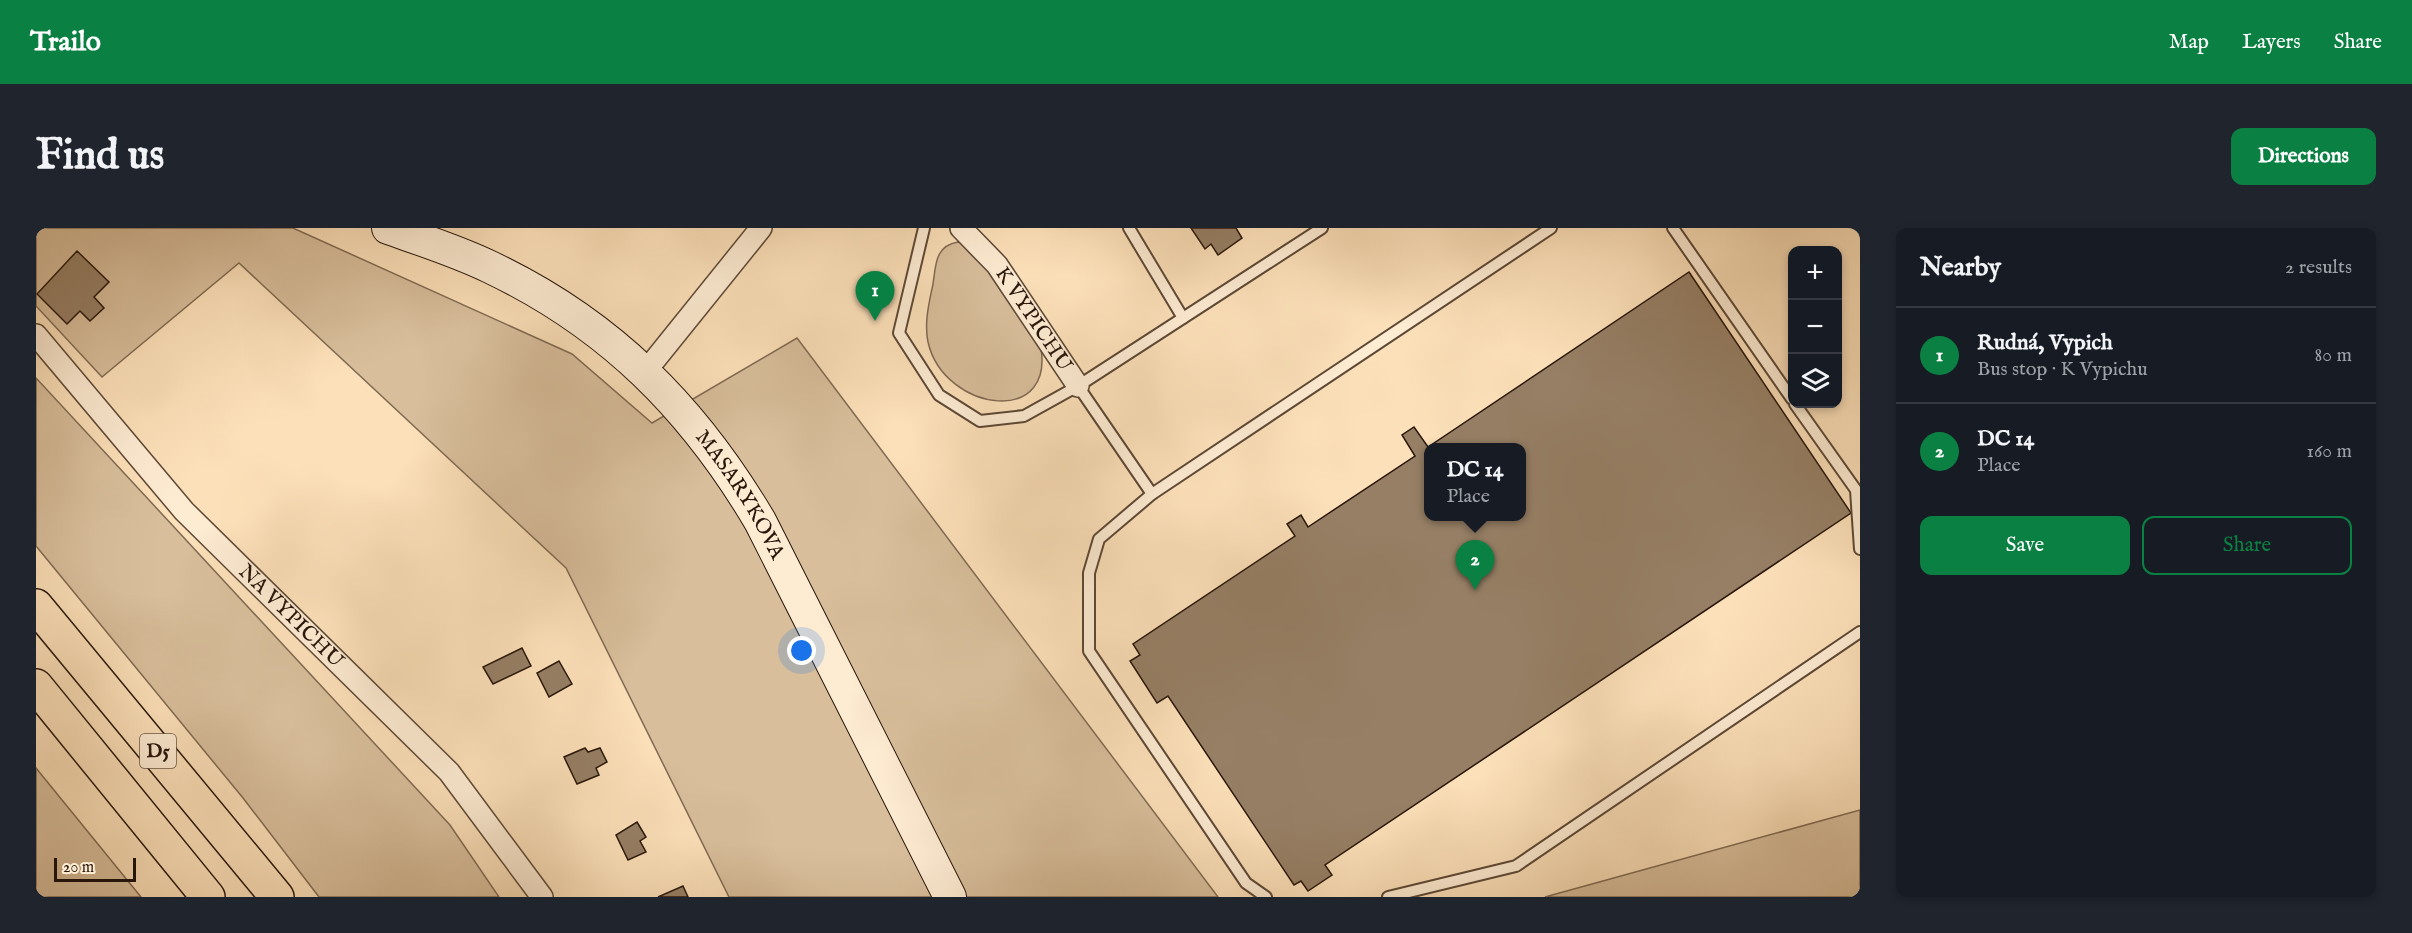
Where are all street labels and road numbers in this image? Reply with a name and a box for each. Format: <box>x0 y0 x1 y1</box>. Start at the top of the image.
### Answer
street label: K VYPICHU <box>989 262 1078 377</box>
street label: MASARYKOVA <box>689 425 791 565</box>
street label: NA VYPICHU <box>233 559 349 674</box>
road number: D5 <box>140 734 176 768</box>

